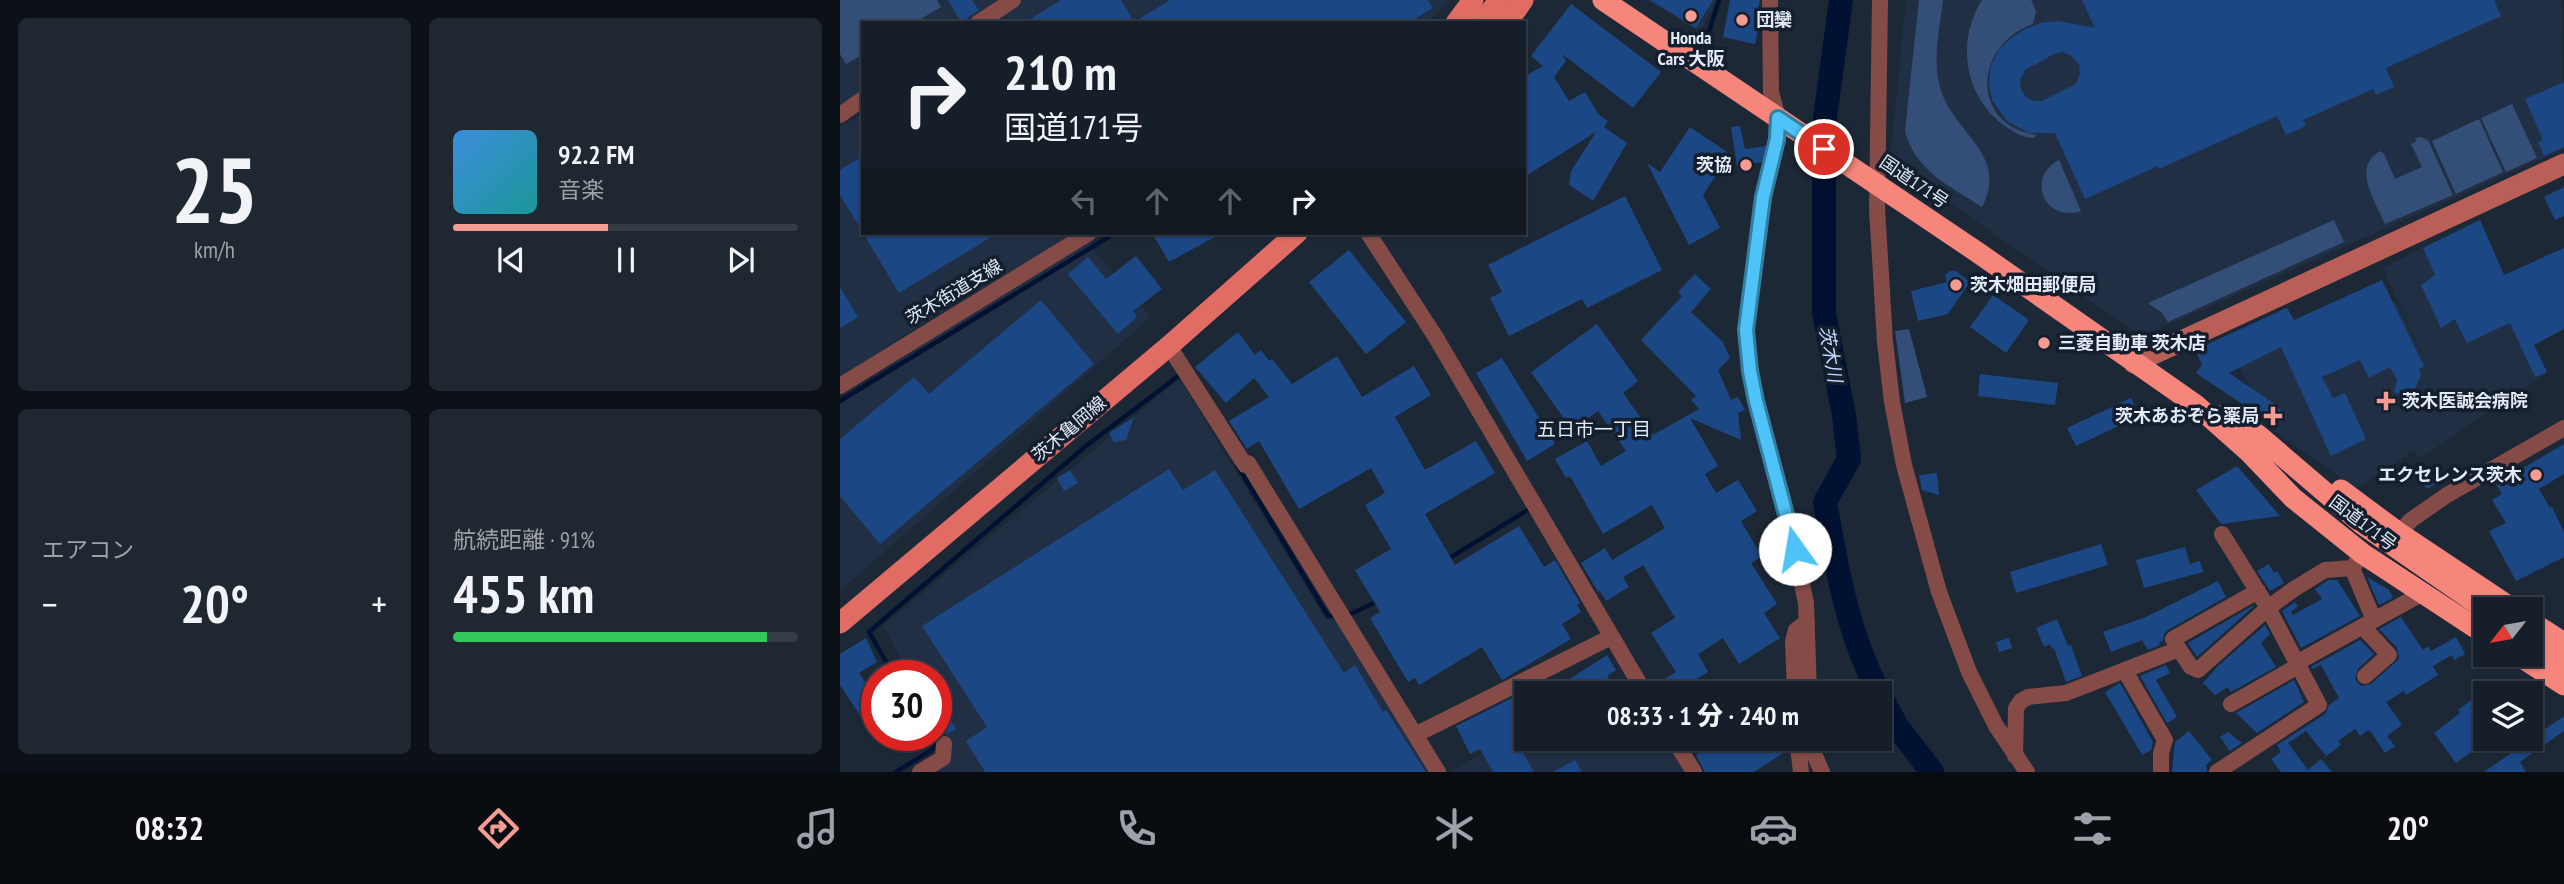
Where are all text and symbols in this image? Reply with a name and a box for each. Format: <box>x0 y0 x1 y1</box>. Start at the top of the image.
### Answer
marker: Honda Cars 大阪 <box>1683 8 1699 24</box>
place label: 団欒 <box>1756 8 1792 31</box>
marker: 団欒 <box>1734 12 1750 28</box>
place label: Honda Cars 大阪 <box>1658 26 1724 70</box>
text: 210 m <box>1004 40 1117 104</box>
icon: right <box>889 49 980 140</box>
text: 国道171号 <box>1004 106 1143 148</box>
pin <box>1794 119 1854 179</box>
text: 25 <box>171 130 258 248</box>
icon: arrive <box>1805 130 1843 168</box>
text: 92.2 FM <box>558 138 634 171</box>
street label: 国道171号 <box>1875 150 1953 213</box>
place label: 茨協 <box>1696 153 1732 176</box>
marker: 茨協 <box>1738 157 1754 173</box>
text: 音楽 <box>558 175 604 204</box>
icon: left <box>1065 182 1103 220</box>
icon: ahead <box>1138 182 1176 220</box>
icon: ahead <box>1211 182 1249 220</box>
icon: right <box>1284 182 1322 220</box>
text: km/h <box>194 235 235 264</box>
icon: previous <box>492 241 530 279</box>
icon: pause <box>607 241 645 279</box>
icon: next <box>722 241 760 279</box>
street label: 茨木街道支線 <box>902 254 1006 329</box>
place label: 茨木畑田郵便局 <box>1970 273 2096 296</box>
marker: 茨木畑田郵便局 <box>1948 277 1964 293</box>
water label: 茨木川 <box>1814 324 1848 386</box>
place label: 三菱自動車 茨木店 <box>2058 331 2206 354</box>
marker: 三菱自動車 茨木店 <box>2036 335 2052 351</box>
place label: 茨木医誠会病院 <box>2402 389 2528 412</box>
street label: 茨木亀岡線 <box>1027 391 1111 466</box>
marker: 茨木医誠会病院 <box>2376 391 2396 411</box>
place label: 茨木あおぞら薬局 <box>2115 404 2259 427</box>
marker: 茨木あおぞら薬局 <box>2265 408 2281 424</box>
district label: 五日市一丁目 <box>1537 417 1651 441</box>
place label: エクセレンス茨木 <box>2378 463 2522 486</box>
marker: エクセレンス茨木 <box>2528 467 2544 483</box>
street label: 国道171号 <box>2325 490 2401 555</box>
position arrow <box>1758 512 1832 586</box>
text: 航続距離 · 91% <box>453 525 595 554</box>
text: エアコン <box>42 535 134 564</box>
text: 455 km <box>453 560 594 627</box>
text: 20° <box>180 570 249 637</box>
text: − <box>42 579 58 628</box>
text: + <box>371 579 387 628</box>
north arrow <box>2473 597 2543 667</box>
map controls <box>2473 597 2543 751</box>
speed limit sign: 30 <box>861 660 952 751</box>
button: layers <box>2473 681 2543 751</box>
text: 08:33 · 1 分 · 240 m <box>1607 699 1799 732</box>
icon: directions <box>474 804 523 853</box>
icon: music <box>793 804 842 853</box>
icon: phone <box>1112 804 1161 853</box>
icon: climate <box>1430 804 1479 853</box>
icon: car <box>1749 804 1798 853</box>
icon: filters <box>2068 804 2117 853</box>
text: 08:32 <box>135 807 204 849</box>
text: 20° <box>2387 807 2429 849</box>

